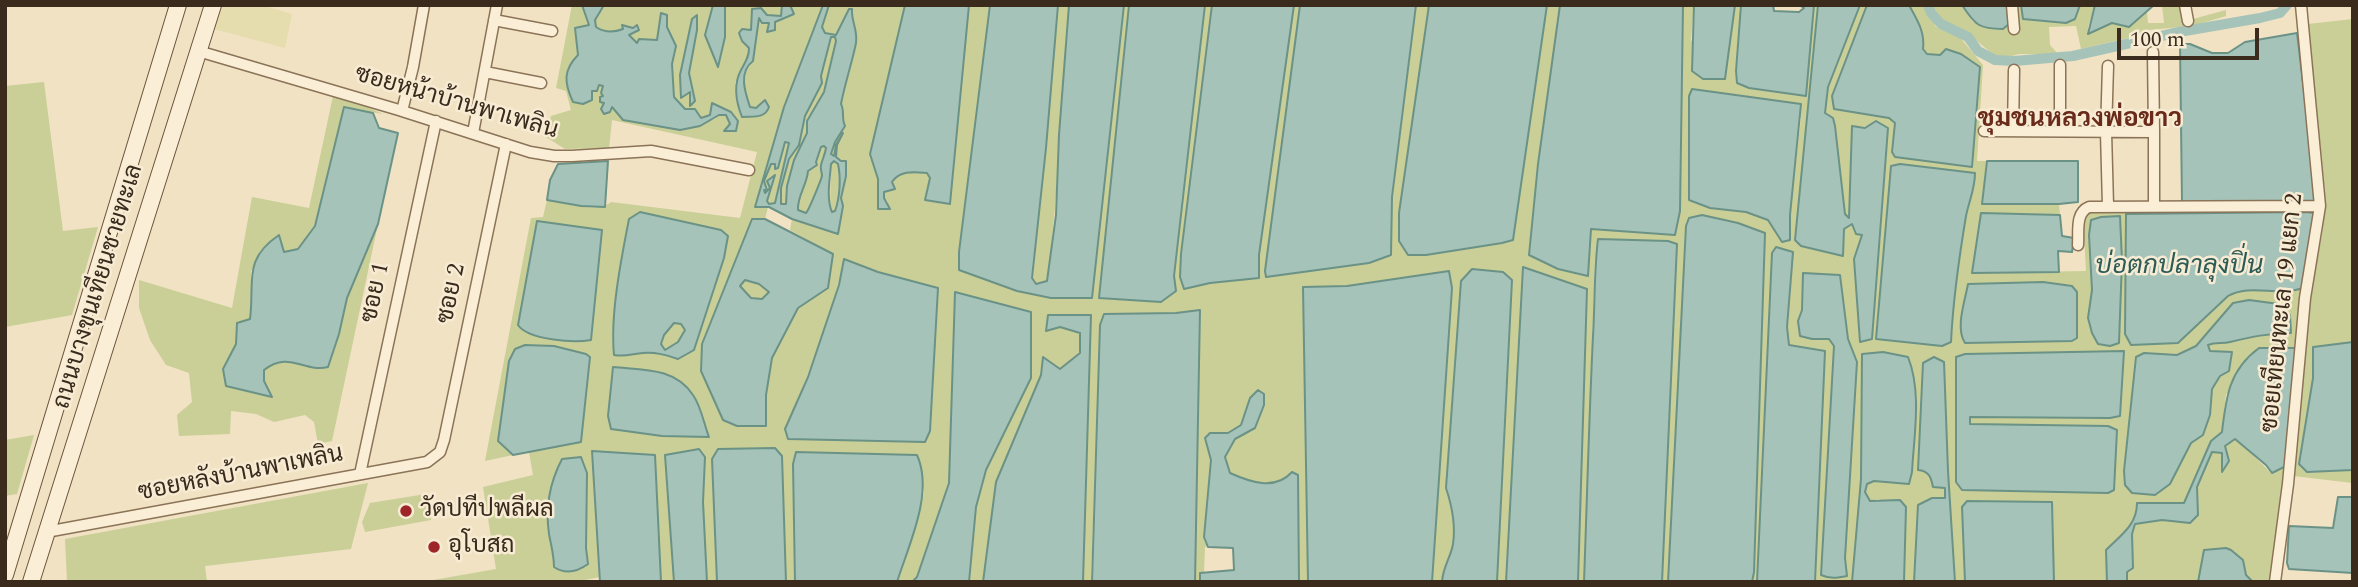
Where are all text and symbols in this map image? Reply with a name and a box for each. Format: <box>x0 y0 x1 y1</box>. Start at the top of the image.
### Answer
scale bar <box>2120 14 2262 58</box>
text: 100 m <box>2130 24 2185 56</box>
street label: ซอยหน้าบ้านพาเพลิน <box>351 61 561 147</box>
district label: ชุมชนหลวงพ่อขาว <box>1978 105 2182 137</box>
street label: ถนนบางขุนเทียนชายทะเล <box>49 161 151 413</box>
street label: ซอยเทียนทะเล 19 แยก 2 <box>2257 192 2311 434</box>
water label: บ่อตกปลาลุงปิ่น <box>2095 252 2263 284</box>
street label: ซอย 1 <box>357 260 397 326</box>
street label: ซอย 2 <box>433 261 473 327</box>
street label: ซอยหลังบ้านพาเพลิน <box>136 441 346 509</box>
place label: วัดปทีปพลีผล <box>420 497 554 525</box>
marker: วัดปทีปพลีผล <box>398 503 414 519</box>
place label: อุโบสถ <box>448 533 515 561</box>
marker: อุโบสถ <box>426 539 442 555</box>

